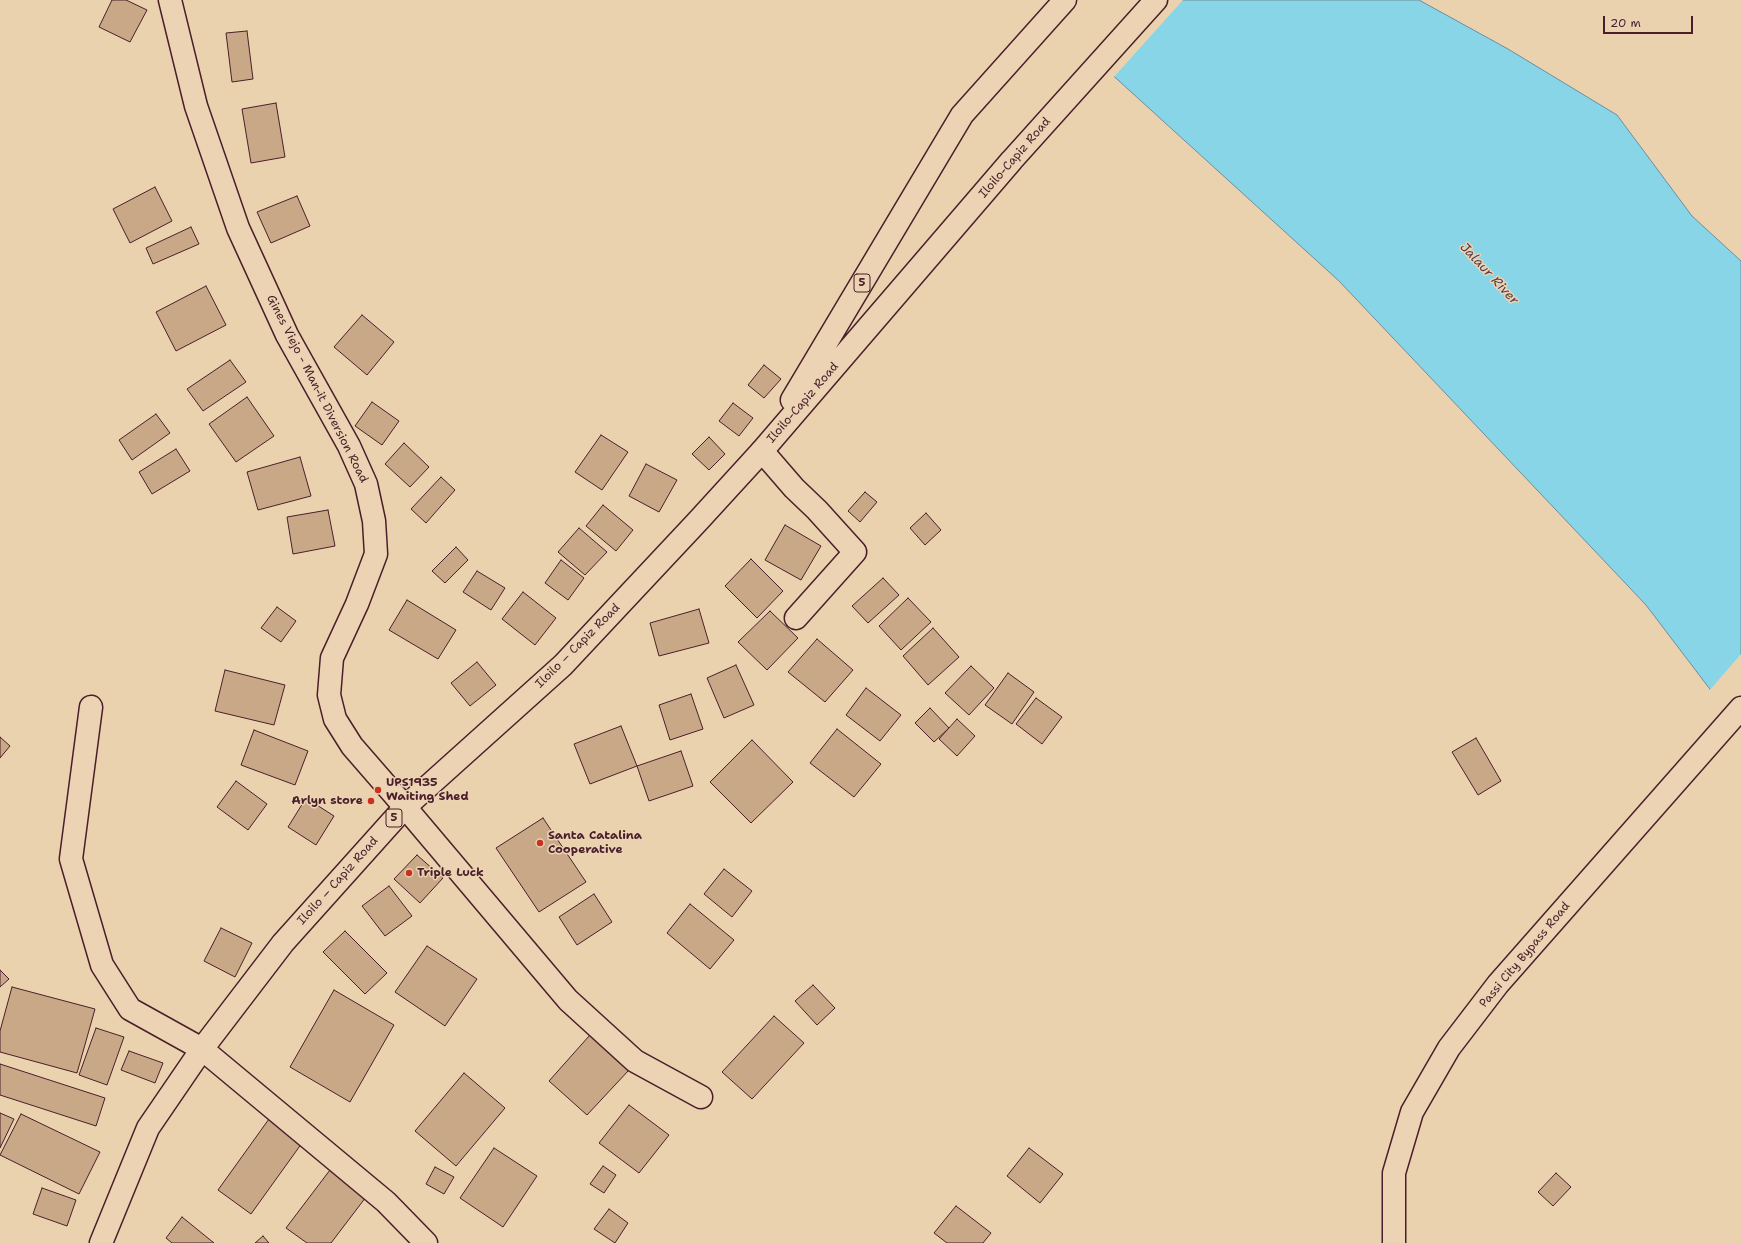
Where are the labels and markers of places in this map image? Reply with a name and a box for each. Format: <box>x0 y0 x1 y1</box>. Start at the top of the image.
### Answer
place label: UPS1935 Waiting Shed <box>386 776 469 804</box>
marker: UPS1935 Waiting Shed <box>373 785 383 795</box>
place label: Arlyn store <box>292 794 363 808</box>
marker: Arlyn store <box>366 796 376 806</box>
place label: Santa Catalina Cooperative <box>548 829 642 857</box>
marker: Santa Catalina Cooperative <box>535 838 545 848</box>
place label: Triple Luck <box>417 866 484 880</box>
marker: Triple Luck <box>404 868 414 878</box>

